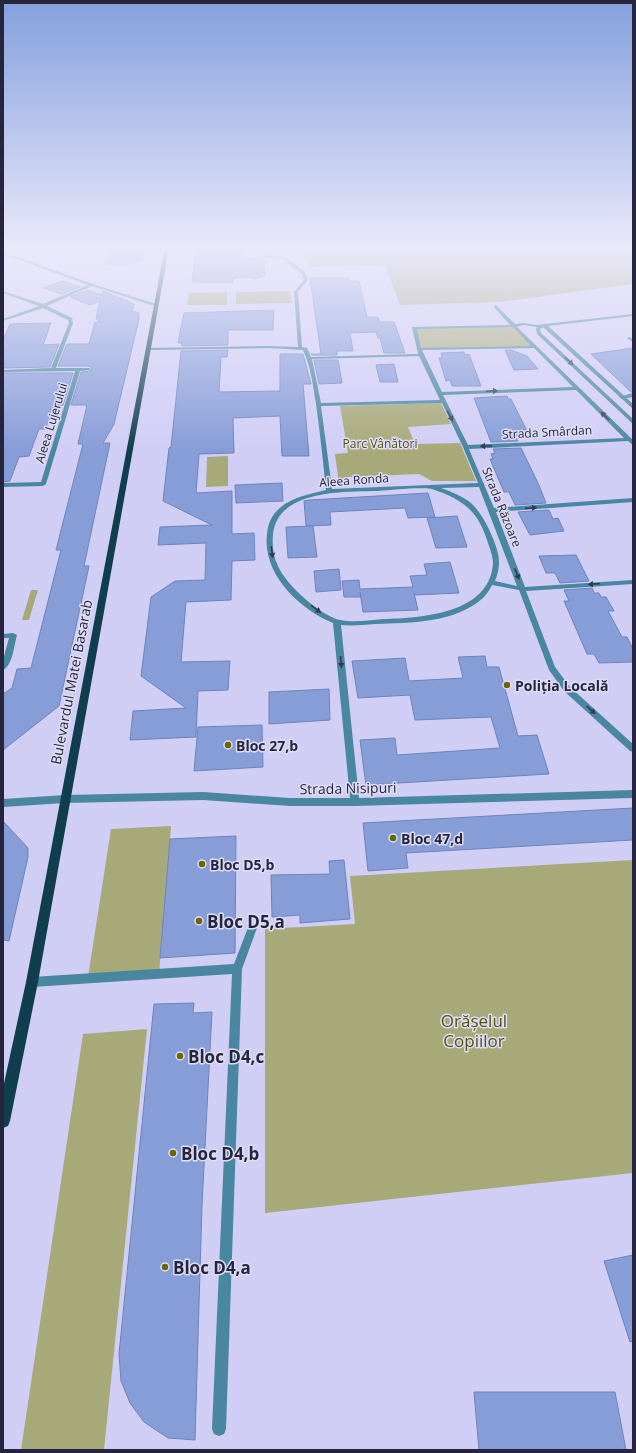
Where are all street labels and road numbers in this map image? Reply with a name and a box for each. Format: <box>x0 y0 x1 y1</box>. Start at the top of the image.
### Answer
street label: Aleea Lujerului <box>31 381 71 465</box>
street label: Strada Smârdan <box>502 421 592 443</box>
street label: Strada Răzoare <box>478 465 526 550</box>
street label: Aleea Ronda <box>319 469 389 491</box>
street label: Bulevardul Matei Basarab <box>46 598 96 766</box>
street label: Strada Nisipuri <box>299 778 397 798</box>

